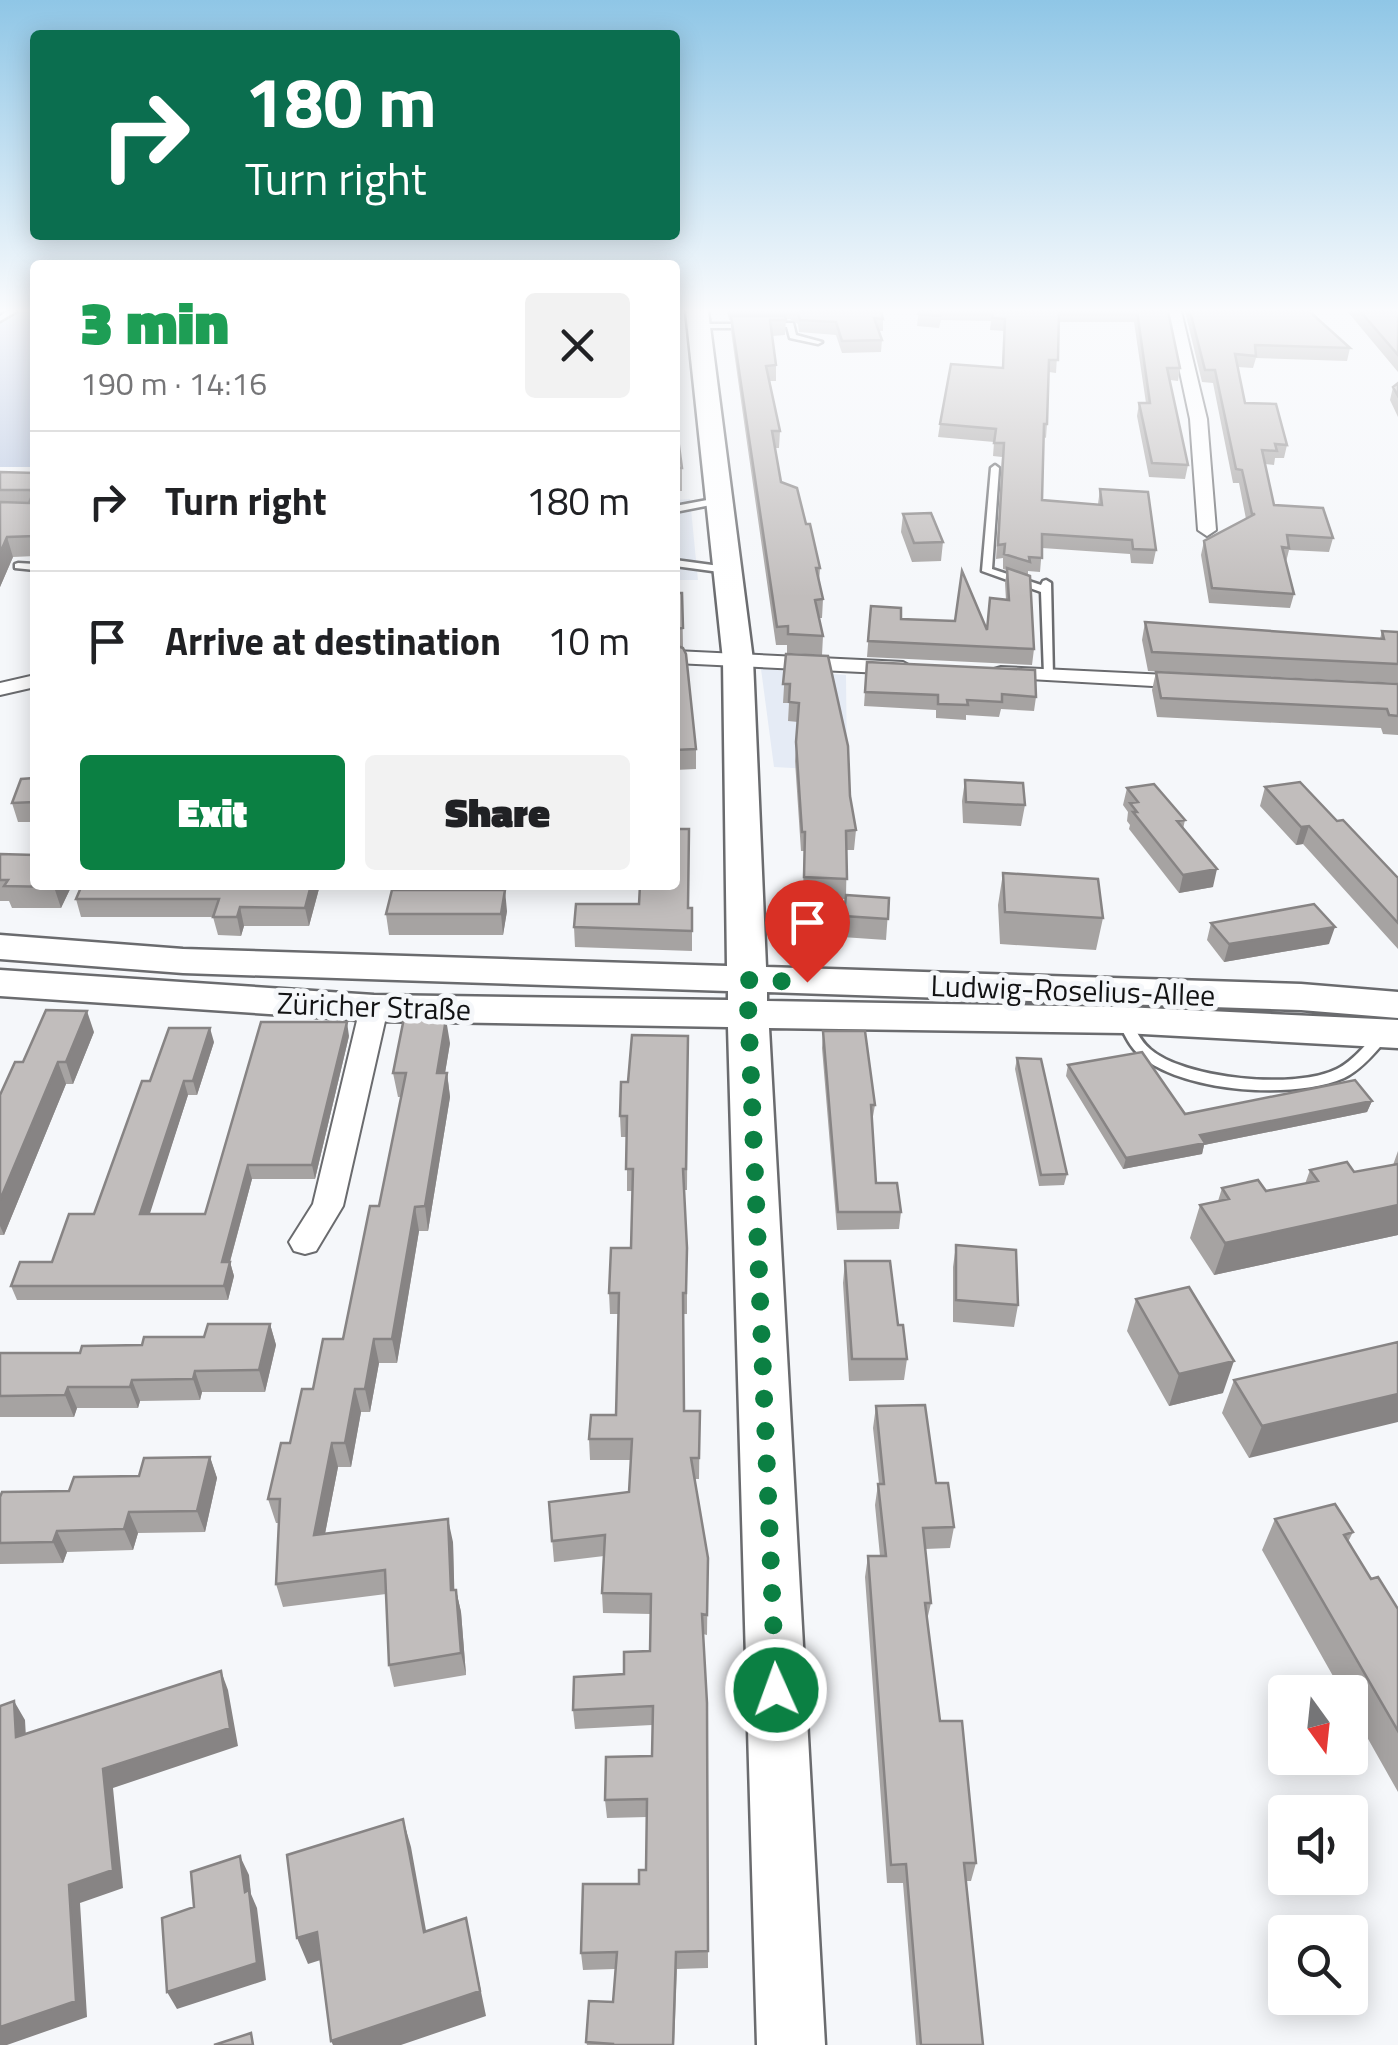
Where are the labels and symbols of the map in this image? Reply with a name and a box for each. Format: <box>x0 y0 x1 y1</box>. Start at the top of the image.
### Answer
pin <box>765 880 850 983</box>
street label: Ludwig-Roselius-Allee <box>930 962 1216 1018</box>
street label: Züricher Straße <box>276 980 472 1032</box>
position arrow <box>724 1638 828 1742</box>
north arrow <box>1268 1675 1368 1775</box>

